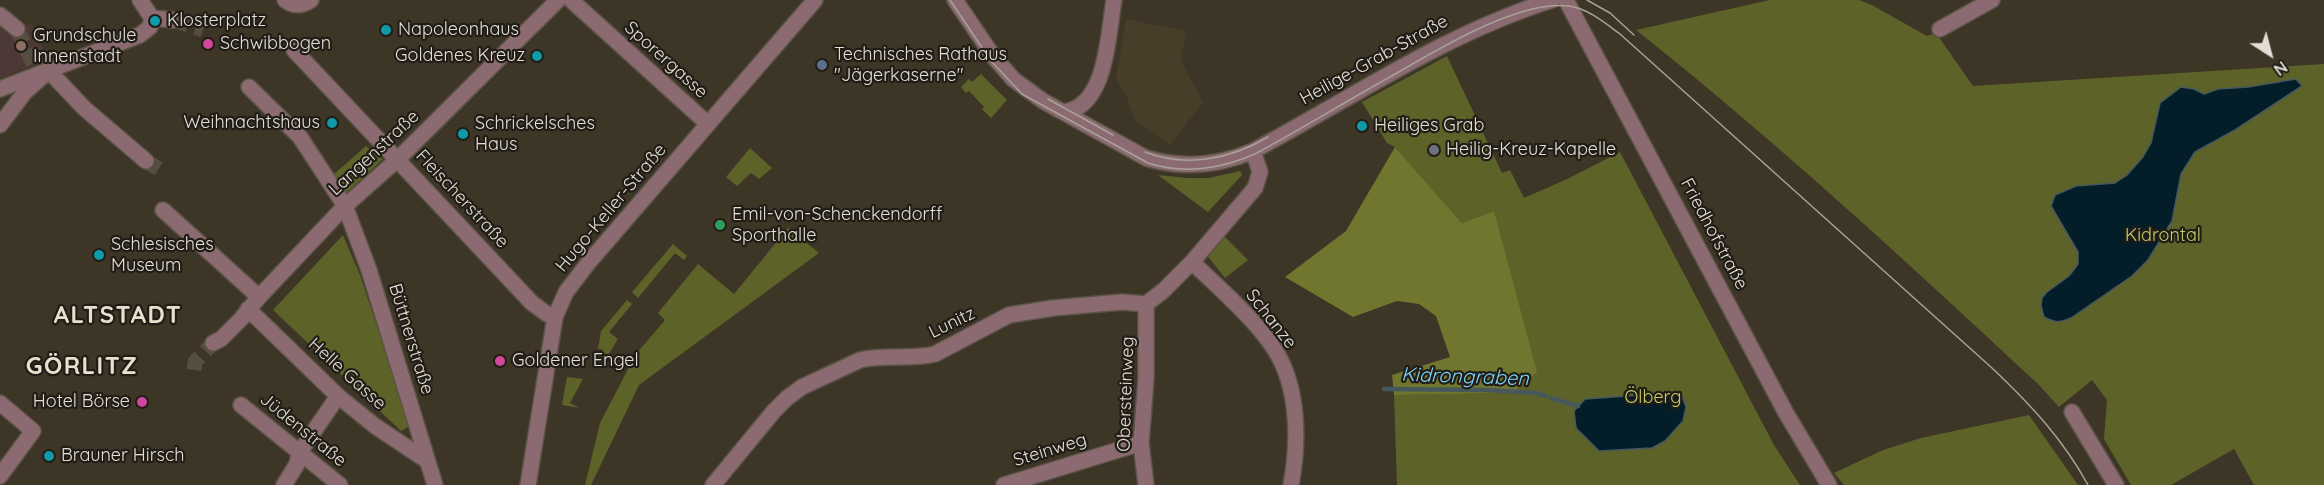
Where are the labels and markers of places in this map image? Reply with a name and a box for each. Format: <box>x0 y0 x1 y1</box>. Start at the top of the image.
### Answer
place label: Klosterplatz <box>167 10 266 32</box>
marker: Klosterplatz <box>148 14 162 28</box>
place label: Napoleonhaus <box>398 19 519 41</box>
marker: Napoleonhaus <box>379 23 393 37</box>
place label: Grundschule Innenstadt <box>33 25 136 68</box>
place label: Schwibbogen <box>220 33 331 55</box>
marker: Schwibbogen <box>201 37 215 51</box>
marker: Grundschule Innenstadt <box>14 39 28 53</box>
place label: Technisches Rathaus "Jägerkaserne" <box>834 44 1007 86</box>
place label: Goldenes Kreuz <box>395 45 525 67</box>
marker: Goldenes Kreuz <box>530 49 544 63</box>
marker: Technisches Rathaus "Jägerkaserne" <box>815 58 829 72</box>
place label: Weihnachtshaus <box>183 112 320 134</box>
place label: Schrickelsches Haus <box>475 113 595 156</box>
place label: Heiliges Grab <box>1374 115 1484 137</box>
marker: Weihnachtshaus <box>325 116 339 130</box>
marker: Heiliges Grab <box>1355 119 1369 133</box>
marker: Schrickelsches Haus <box>456 127 470 141</box>
place label: Heilig-Kreuz-Kapelle <box>1446 139 1616 161</box>
marker: Heilig-Kreuz-Kapelle <box>1427 143 1441 157</box>
place label: Emil-von-Schenckendorff Sporthalle <box>732 204 942 246</box>
marker: Emil-von-Schenckendorff Sporthalle <box>713 218 727 232</box>
place label: Schlesisches Museum <box>111 234 214 276</box>
marker: Schlesisches Museum <box>92 248 106 262</box>
place label: Goldener Engel <box>512 350 639 372</box>
marker: Goldener Engel <box>493 354 507 368</box>
place label: Hotel Börse <box>33 391 130 413</box>
marker: Hotel Börse <box>135 395 149 409</box>
place label: Brauner Hirsch <box>61 445 185 467</box>
marker: Brauner Hirsch <box>42 449 56 463</box>

